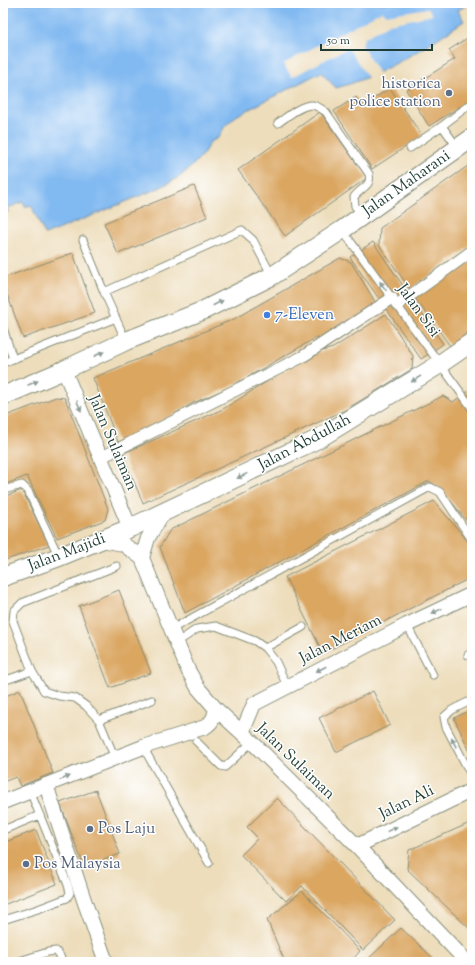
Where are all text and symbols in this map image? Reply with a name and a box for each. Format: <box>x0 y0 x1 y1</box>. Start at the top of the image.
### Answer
scale bar <box>321 26 432 52</box>
text: 50 m <box>326 32 350 50</box>
place label: historica police station <box>349 73 442 114</box>
marker: historica police station <box>444 88 454 98</box>
street label: Jalan Maharani <box>358 145 456 223</box>
street label: Jalan Sisi <box>390 278 446 343</box>
one-way arrow <box>379 281 387 292</box>
one-way arrow <box>213 300 224 306</box>
place label: 7-Eleven <box>275 304 335 327</box>
marker: 7-Eleven <box>262 310 272 320</box>
one-way arrow <box>93 351 104 357</box>
one-way arrow <box>411 375 421 383</box>
one-way arrow <box>28 380 40 386</box>
street label: Jalan Sulaiman <box>81 391 143 495</box>
one-way arrow <box>76 401 82 413</box>
street label: Jalan Abdullah <box>254 409 356 478</box>
one-way arrow <box>236 473 247 479</box>
street label: Jalan Majidi <box>24 528 109 579</box>
one-way arrow <box>431 608 443 614</box>
street label: Jalan Meriam <box>295 609 386 671</box>
one-way arrow <box>315 666 326 672</box>
street label: Jalan Sulaiman <box>250 718 340 806</box>
one-way arrow <box>451 737 457 749</box>
one-way arrow <box>60 774 72 780</box>
street label: Jalan Ali <box>375 780 439 827</box>
place label: Pos Laju <box>98 818 155 841</box>
marker: Pos Laju <box>85 824 95 834</box>
one-way arrow <box>386 826 398 832</box>
place label: Pos Malaysia <box>34 853 121 876</box>
marker: Pos Malaysia <box>21 859 31 869</box>

